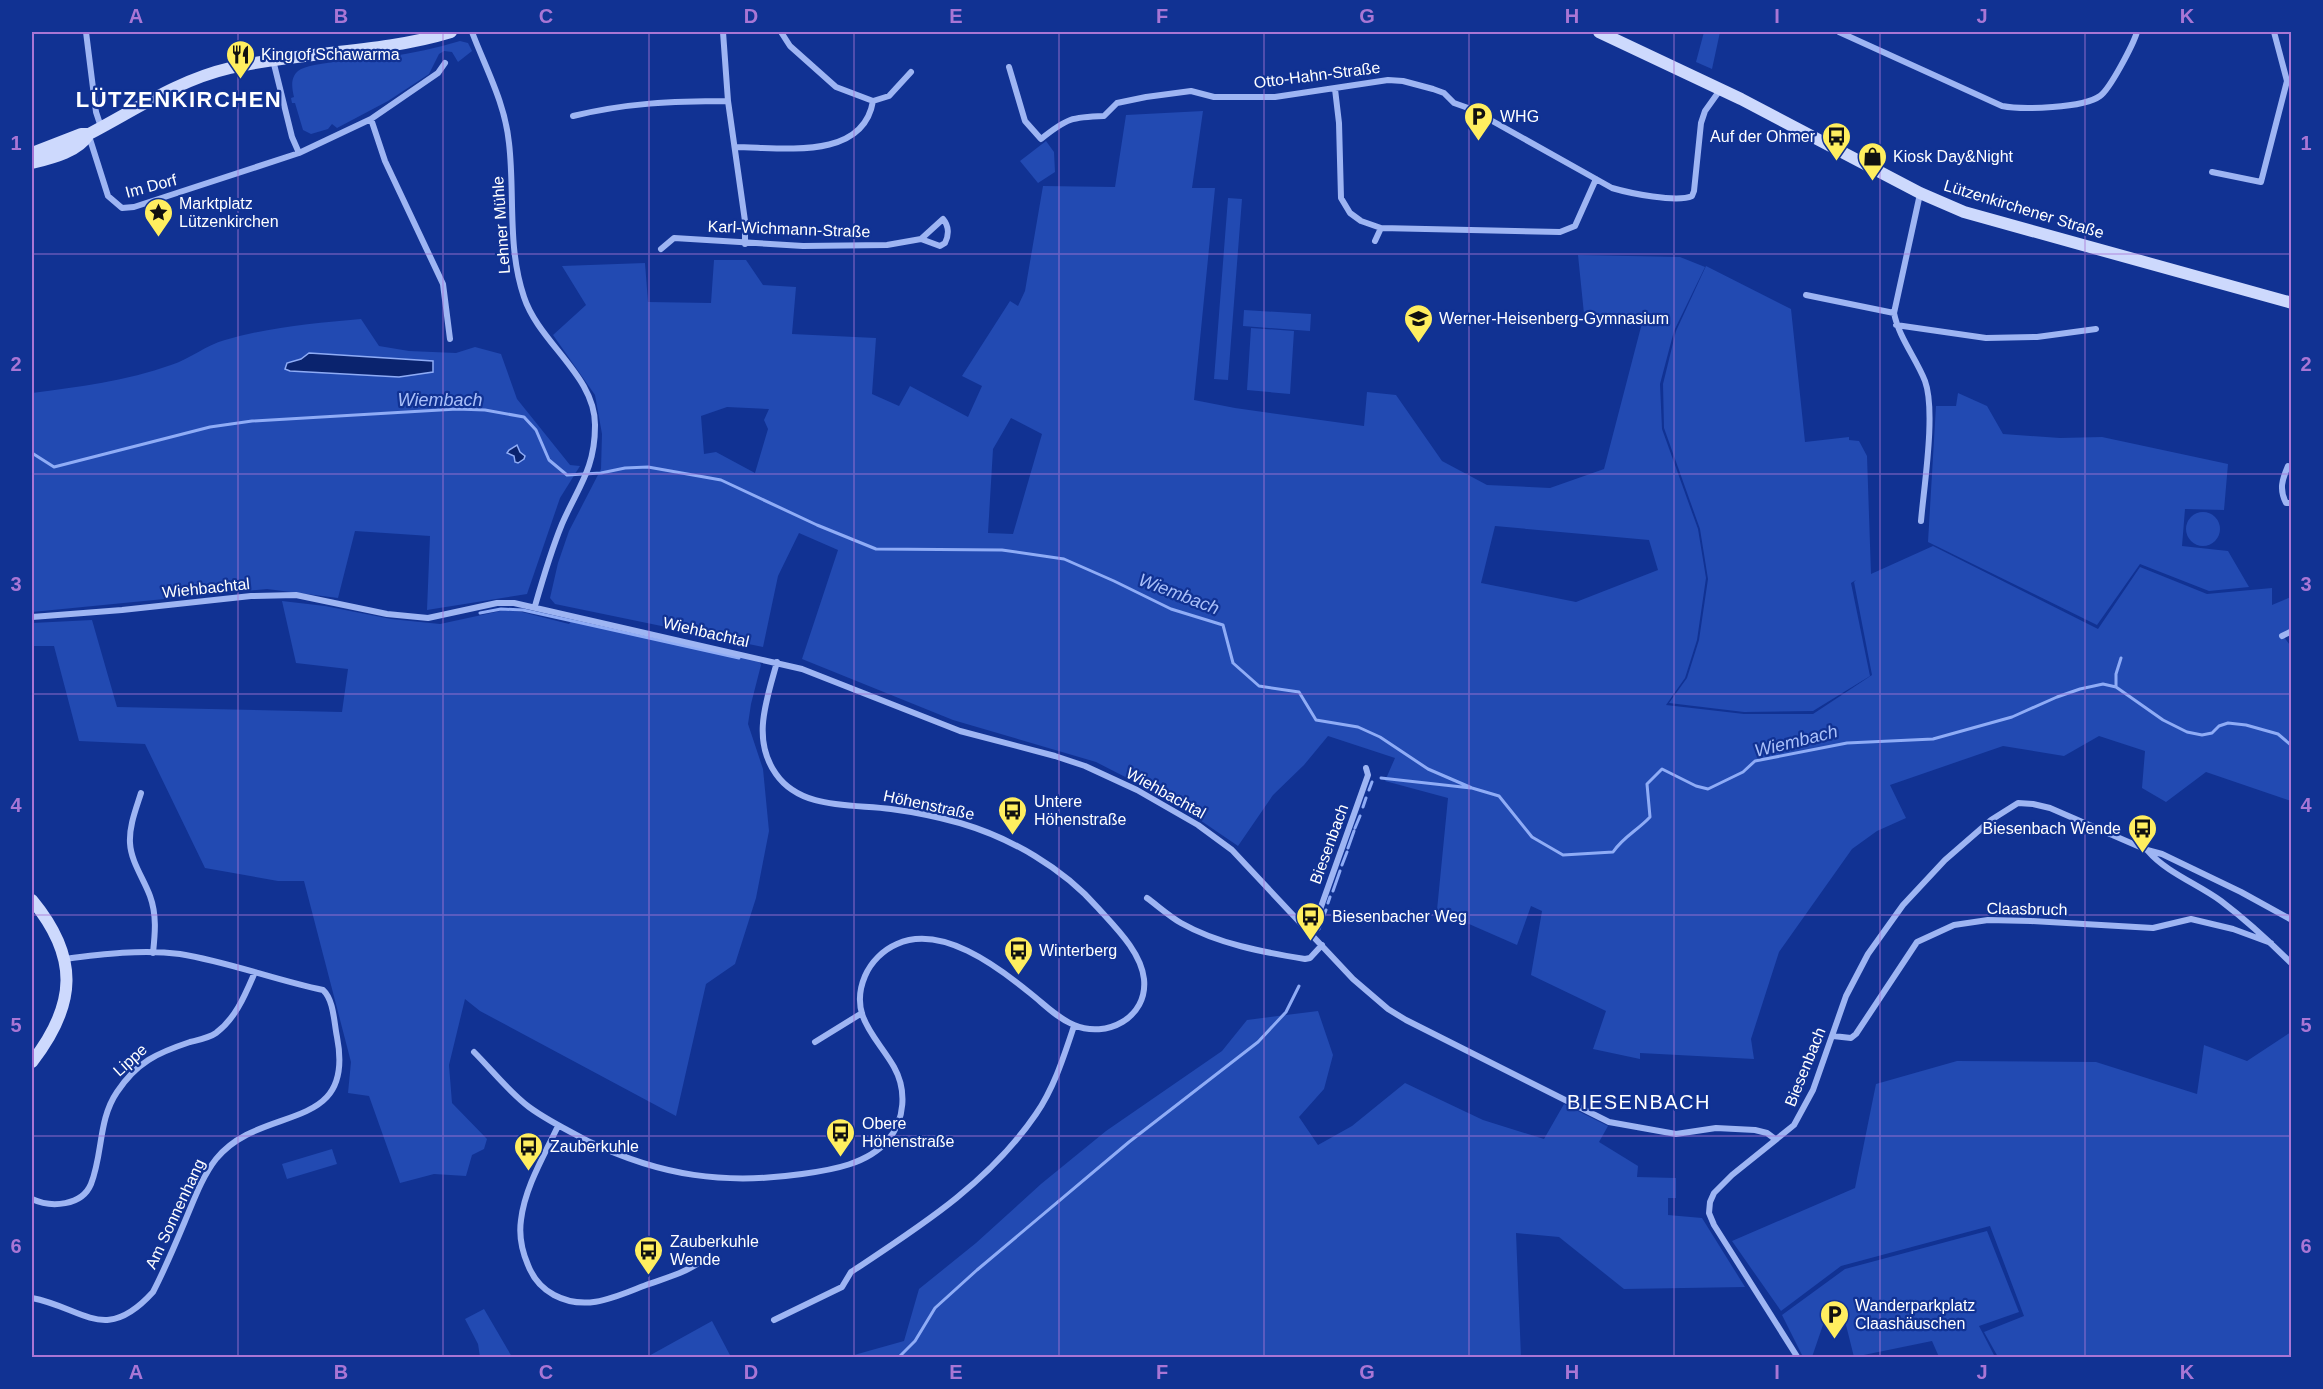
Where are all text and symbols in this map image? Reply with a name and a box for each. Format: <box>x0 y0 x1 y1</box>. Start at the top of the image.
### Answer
text: A <box>129 5 143 27</box>
text: B <box>334 5 348 27</box>
text: C <box>539 5 553 27</box>
text: D <box>744 5 758 27</box>
text: E <box>949 5 963 27</box>
text: F <box>1156 5 1168 27</box>
text: G <box>1359 5 1375 27</box>
text: H <box>1565 5 1579 27</box>
text: I <box>1774 5 1780 27</box>
text: J <box>1976 5 1988 27</box>
text: K <box>2180 5 2195 27</box>
restaurant icon: King of Schawarma <box>224 38 256 80</box>
place label: King of Schawarma <box>261 46 400 63</box>
street label: Otto-Hahn-Straße <box>1253 59 1381 91</box>
district label: LÜTZENKIRCHEN <box>76 87 282 112</box>
parking icon: WHG <box>1463 100 1495 142</box>
place label: WHG <box>1500 108 1539 125</box>
bus stop icon: Auf der Ohmer <box>1820 120 1852 162</box>
place label: Auf der Ohmer <box>1710 128 1816 145</box>
text: 1 <box>10 132 22 154</box>
text: 1 <box>2300 132 2312 154</box>
shop icon: Kiosk Day&Night <box>1856 140 1888 182</box>
place label: Kiosk Day&Night <box>1893 148 2014 165</box>
street label: Im Dorf <box>123 171 179 201</box>
street label: Lehner Mühle <box>489 176 513 274</box>
street label: Lützenkirchener Straße <box>1942 177 2106 241</box>
place label: Marktplatz Lützenkirchen <box>179 195 279 230</box>
place icon: Marktplatz Lützenkirchen <box>142 196 174 238</box>
street label: Karl-Wichmann-Straße <box>707 218 871 240</box>
school or university icon: Werner-Heisenberg-Gymnasium <box>1402 302 1434 344</box>
place label: Werner-Heisenberg-Gymnasium <box>1439 310 1669 327</box>
text: 2 <box>10 353 22 375</box>
text: 2 <box>2300 353 2312 375</box>
water label: Wiembach <box>398 390 482 410</box>
water label: Wiembach <box>1136 569 1222 619</box>
text: 3 <box>10 573 22 595</box>
text: 3 <box>2300 573 2312 595</box>
street label: Wiehbachtal <box>161 575 251 601</box>
street label: Wiehbachtal <box>661 614 751 650</box>
water label: Wiembach <box>1752 721 1840 761</box>
street label: Wiehbachtal <box>1123 764 1209 822</box>
street label: Höhenstraße <box>882 787 976 823</box>
place label: Untere Höhenstraße <box>1034 793 1127 828</box>
text: 4 <box>10 794 22 816</box>
bus stop icon: Untere Höhenstraße <box>997 794 1029 836</box>
text: 4 <box>2300 794 2312 816</box>
street label: Biesenbach <box>1307 802 1351 886</box>
bus stop icon: Biesenbach Wende <box>2126 812 2158 854</box>
place label: Biesenbach Wende <box>1983 820 2121 837</box>
bus stop icon: Biesenbacher Weg <box>1295 900 1327 942</box>
street label: Claasbruch <box>1986 900 2068 918</box>
place label: Biesenbacher Weg <box>1332 908 1467 925</box>
bus stop icon: Winterberg <box>1002 934 1034 976</box>
place label: Winterberg <box>1039 942 1117 959</box>
text: 5 <box>10 1014 22 1036</box>
text: 5 <box>2300 1014 2312 1036</box>
street label: Biesenbach <box>1781 1025 1829 1109</box>
street label: Lippe <box>110 1041 150 1079</box>
district label: BIESENBACH <box>1567 1091 1711 1113</box>
place label: Obere Höhenstraße <box>862 1115 955 1150</box>
bus stop icon: Obere Höhenstraße <box>825 1116 857 1158</box>
bus stop icon: Zauberkuhle <box>513 1130 545 1172</box>
place label: Zauberkuhle <box>550 1138 639 1155</box>
street label: Am Sonnenhang <box>142 1156 208 1272</box>
place label: Zauberkuhle Wende <box>670 1233 759 1268</box>
bus stop icon: Zauberkuhle Wende <box>633 1234 665 1276</box>
text: 6 <box>10 1235 22 1257</box>
text: 6 <box>2300 1235 2312 1257</box>
place label: Wanderparkplatz Claashäuschen <box>1855 1297 1975 1332</box>
parking icon: Wanderparkplatz Claashäuschen <box>1818 1298 1850 1340</box>
text: A <box>129 1361 143 1383</box>
text: B <box>334 1361 348 1383</box>
text: C <box>539 1361 553 1383</box>
text: D <box>744 1361 758 1383</box>
text: E <box>949 1361 963 1383</box>
text: F <box>1156 1361 1168 1383</box>
text: G <box>1359 1361 1375 1383</box>
text: H <box>1565 1361 1579 1383</box>
text: I <box>1774 1361 1780 1383</box>
text: J <box>1976 1361 1988 1383</box>
text: K <box>2180 1361 2195 1383</box>

